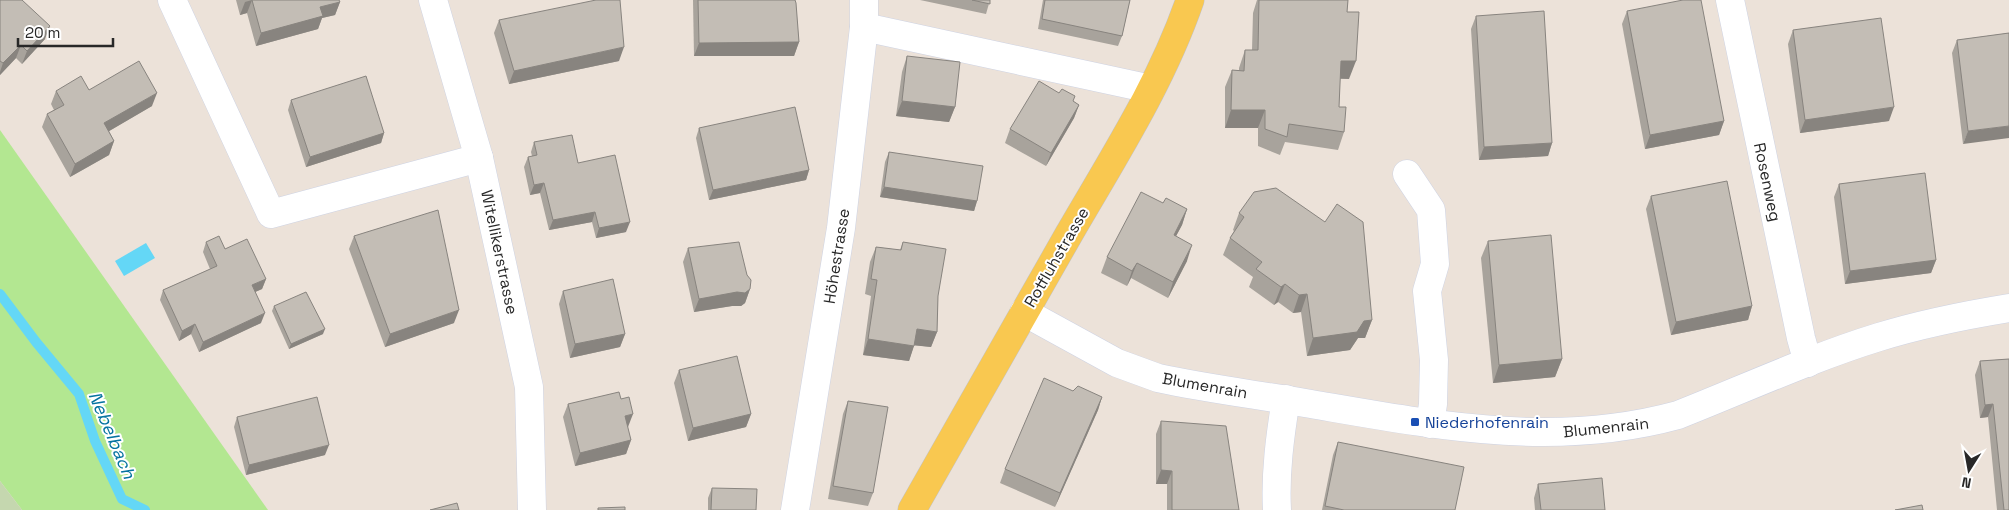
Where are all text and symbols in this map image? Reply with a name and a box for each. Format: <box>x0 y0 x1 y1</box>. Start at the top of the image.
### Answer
scale bar <box>18 15 112 47</box>
text: 20 m <box>25 23 60 42</box>
street label: Rosenweg <box>1749 141 1786 223</box>
street label: Witellikerstrasse <box>476 188 523 316</box>
street label: Rotfluhstrasse <box>1019 204 1093 311</box>
street label: Höhestrasse <box>819 207 854 305</box>
street label: Blumenrain <box>1161 368 1249 403</box>
water label: Nebelbach <box>84 388 142 483</box>
place label: Niederhofenrain <box>1425 412 1549 433</box>
street label: Blumenrain <box>1562 413 1650 442</box>
marker: Niederhofenrain <box>1409 416 1421 428</box>
north arrow <box>1944 445 1994 495</box>
text: N <box>1960 473 1973 492</box>

